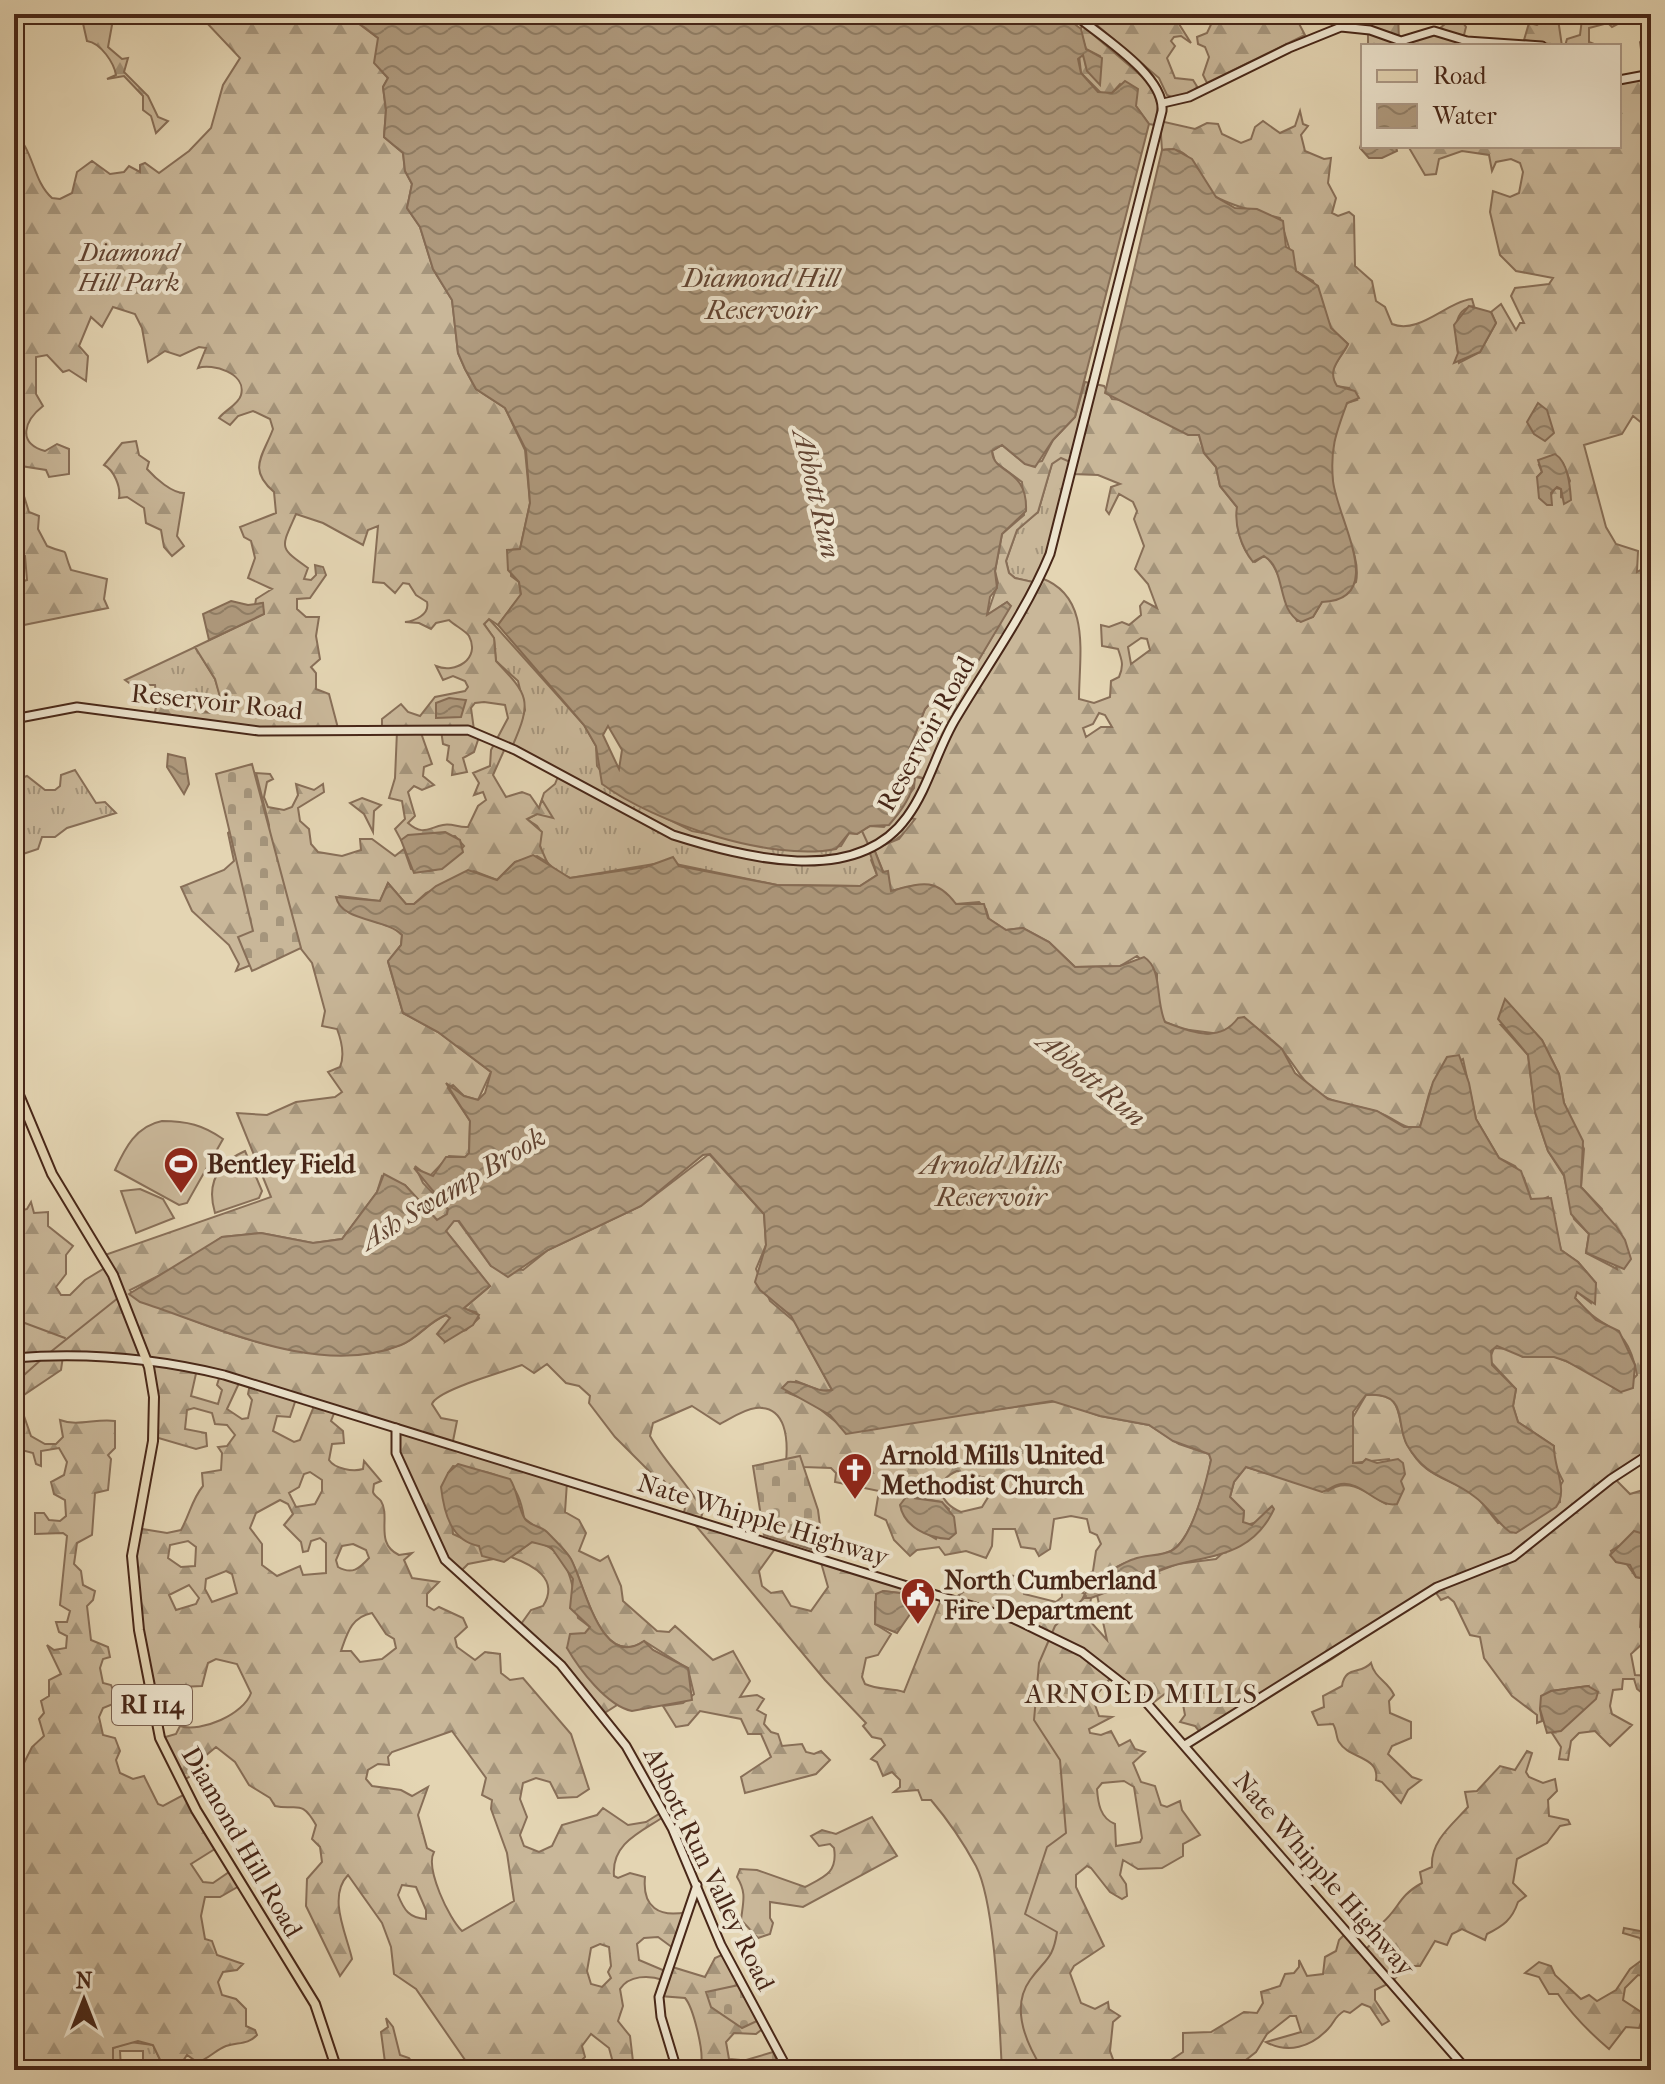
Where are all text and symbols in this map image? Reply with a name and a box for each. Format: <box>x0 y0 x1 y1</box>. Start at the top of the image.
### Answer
legend <box>1361 44 1621 148</box>
text: Road <box>1433 62 1487 90</box>
text: Water <box>1432 102 1497 130</box>
park label: Diamond Hill Park <box>77 237 183 298</box>
water label: Diamond Hill Reservoir <box>681 261 843 326</box>
water label: Abbott Run <box>786 424 848 562</box>
street label: Reservoir Road <box>871 650 982 817</box>
street label: Reservoir Road <box>130 678 305 727</box>
water label: Abbott Run <box>1029 1022 1153 1134</box>
water label: Ash Swamp Brook <box>352 1120 551 1258</box>
sports icon: Bentley Field <box>162 1145 200 1195</box>
water label: Arnold Mills Reservoir <box>917 1148 1063 1213</box>
place label: Bentley Field <box>207 1149 356 1180</box>
place label: Arnold Mills United Methodist Church <box>879 1440 1105 1501</box>
church icon: Arnold Mills United Methodist Church <box>836 1451 874 1501</box>
street label: Nate Whipple Highway <box>634 1467 893 1573</box>
place label: North Cumberland Fire Department <box>943 1565 1157 1626</box>
public building icon: North Cumberland Fire Department <box>899 1576 937 1626</box>
district label: ARNOLD MILLS <box>1024 1677 1259 1710</box>
road number: RI 114 <box>112 1685 192 1725</box>
street label: Diamond Hill Road <box>175 1741 310 1944</box>
street label: Abbott Run Valley Road <box>636 1742 782 1996</box>
street label: Nate Whipple Highway <box>1227 1765 1422 1983</box>
north arrow <box>44 1960 124 2040</box>
text: N <box>76 1968 93 1994</box>

